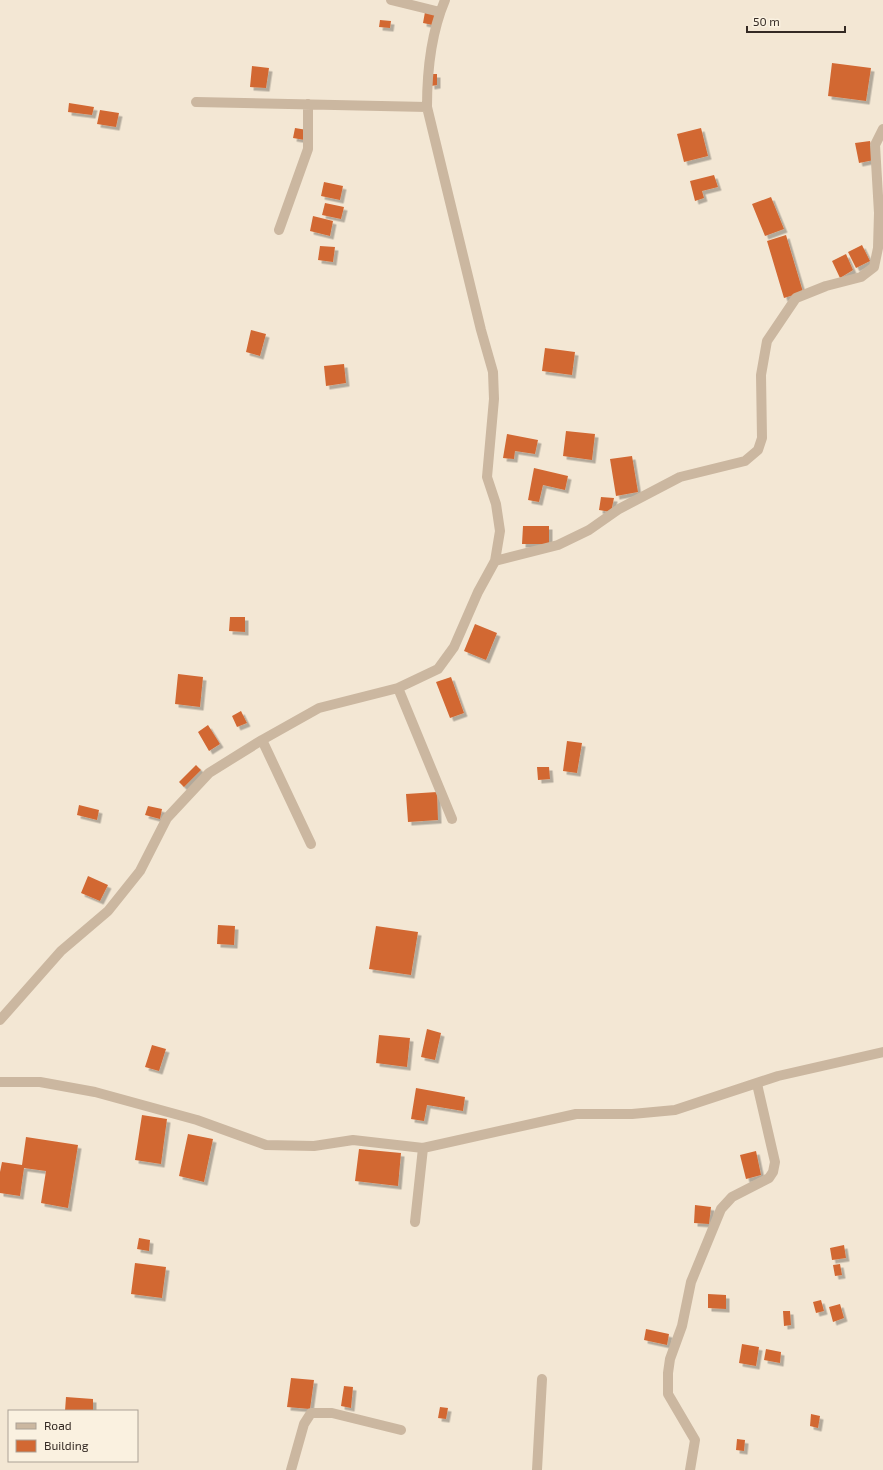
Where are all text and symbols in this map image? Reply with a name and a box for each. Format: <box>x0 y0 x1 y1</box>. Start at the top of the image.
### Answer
scale bar <box>747 8 845 34</box>
text: 50 m <box>753 14 780 28</box>
legend <box>8 1410 138 1462</box>
text: Road <box>44 1418 72 1432</box>
text: Building <box>44 1438 89 1452</box>

